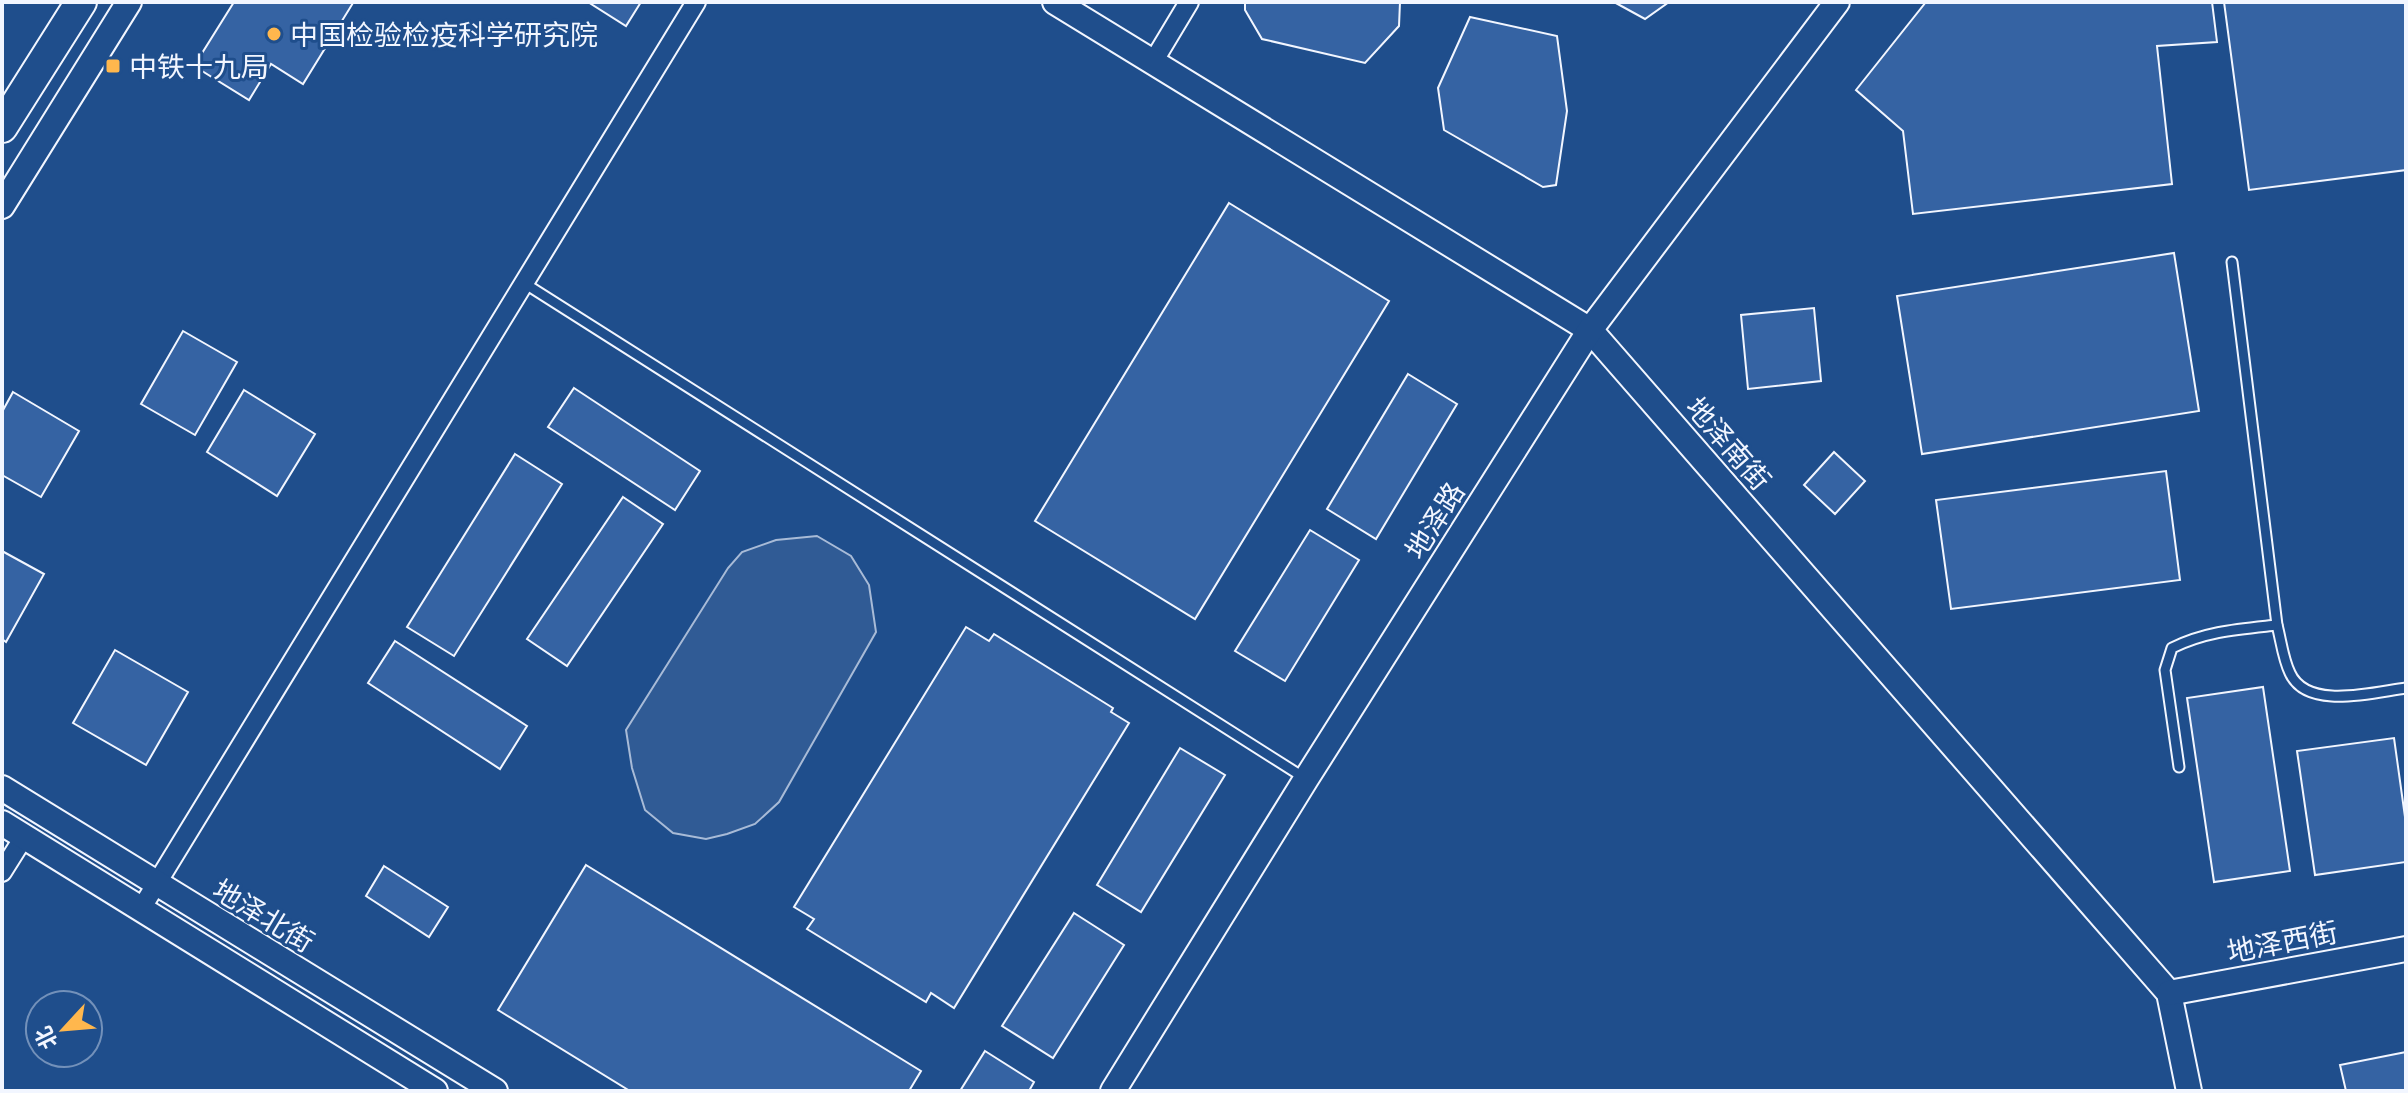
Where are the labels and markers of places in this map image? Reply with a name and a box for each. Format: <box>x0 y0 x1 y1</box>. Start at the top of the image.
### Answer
place label: 中国检验检疫科学研究院 <box>290 17 598 51</box>
marker: 中国检验检疫科学研究院 <box>265 25 283 43</box>
place label: 中铁十九局 <box>129 49 269 83</box>
marker: 中铁十九局 <box>104 57 122 75</box>

